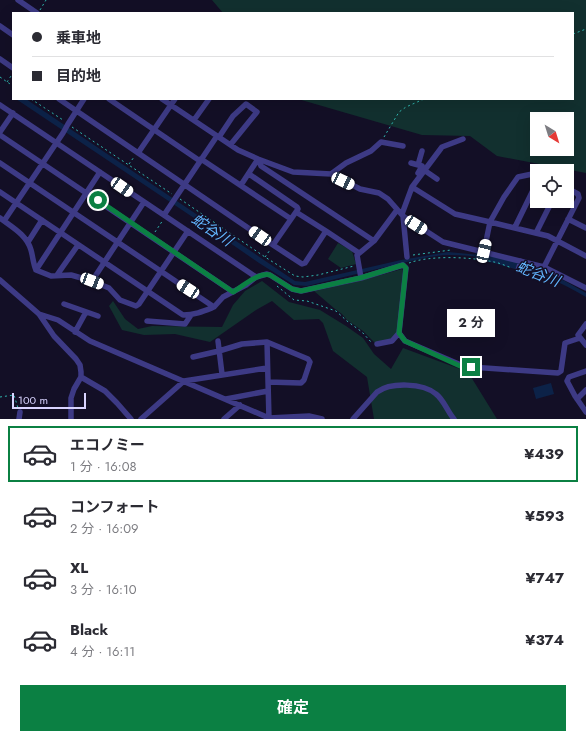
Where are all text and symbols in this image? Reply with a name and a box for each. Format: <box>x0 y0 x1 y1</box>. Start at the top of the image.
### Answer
text: 乗車地 <box>56 27 101 49</box>
text: 目的地 <box>56 65 101 87</box>
north arrow <box>530 112 574 156</box>
map controls <box>530 112 574 208</box>
button: locate <box>530 164 574 208</box>
car <box>330 170 356 192</box>
car <box>109 175 135 199</box>
route start <box>89 191 107 209</box>
water label: 蛇谷川 <box>187 208 238 253</box>
car <box>403 213 429 237</box>
car <box>247 224 273 248</box>
car <box>475 238 493 264</box>
water label: 蛇谷川 <box>513 256 565 293</box>
car <box>79 271 105 291</box>
car <box>175 277 201 301</box>
callout: 2 分 <box>447 309 495 337</box>
text: 2 分 <box>458 313 484 332</box>
route end <box>462 358 480 376</box>
scale bar <box>12 391 86 410</box>
text: 100 m <box>18 392 48 408</box>
text: エコノミー <box>70 434 145 456</box>
icon: car <box>22 436 58 472</box>
text: ¥439 <box>524 443 564 465</box>
text: 1 分 · 16:08 <box>70 457 137 476</box>
text: コンフォート <box>70 496 160 518</box>
icon: car <box>22 498 58 534</box>
text: ¥593 <box>525 505 564 527</box>
text: 2 分 · 16:09 <box>70 519 139 538</box>
text: XL <box>70 557 88 579</box>
icon: car <box>22 560 58 596</box>
text: ¥747 <box>525 567 564 589</box>
text: 3 分 · 16:10 <box>70 580 137 599</box>
text: Black <box>70 619 108 641</box>
icon: car <box>22 622 58 658</box>
text: ¥374 <box>525 629 564 651</box>
text: 4 分 · 16:11 <box>70 642 135 661</box>
button: 確定 <box>20 685 566 731</box>

